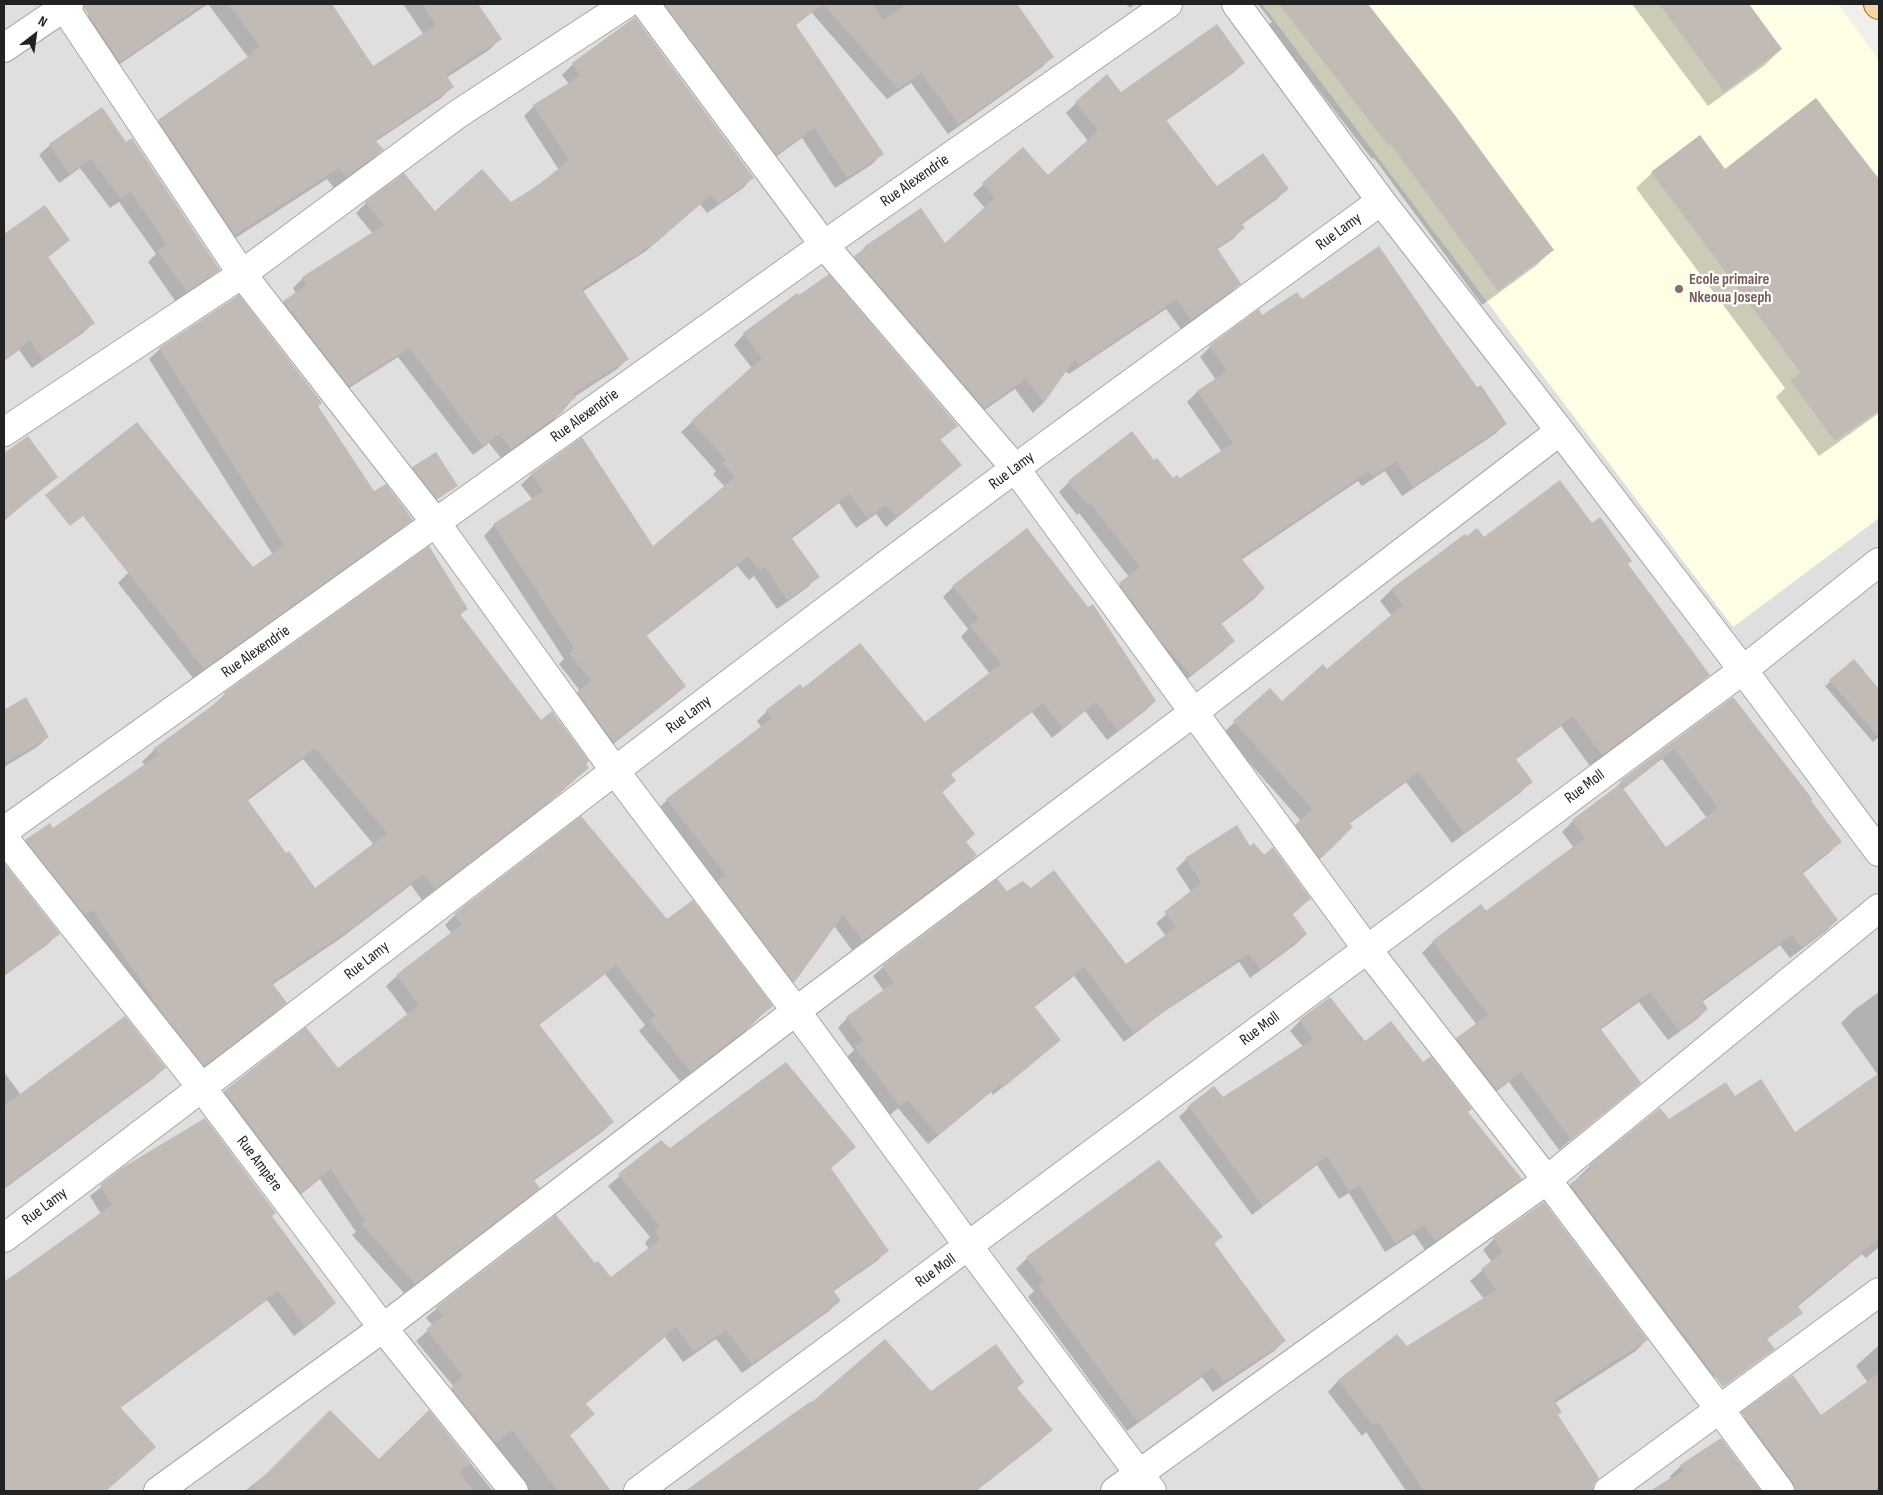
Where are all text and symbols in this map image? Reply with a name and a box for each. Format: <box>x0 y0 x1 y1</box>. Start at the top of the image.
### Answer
north arrow <box>10 10 60 60</box>
text: N <box>35 12 50 31</box>
street label: Rue Alexendrie <box>877 150 953 212</box>
street label: Rue Lamy <box>1313 209 1365 255</box>
place label: Ecole primaire Nkeoua Joseph <box>1689 270 1771 308</box>
marker: Ecole primaire Nkeoua Joseph <box>1673 283 1685 295</box>
street label: Rue Alexendrie <box>547 385 623 447</box>
street label: Rue Lamy <box>986 448 1038 494</box>
street label: Rue Alexendrie <box>218 621 294 683</box>
street label: Rue Lamy <box>663 692 715 738</box>
street label: Rue Moll <box>1561 766 1609 808</box>
street label: Rue Lamy <box>341 938 393 984</box>
street label: Rue Moll <box>1236 1008 1284 1050</box>
street label: Rue Ampère <box>232 1133 286 1195</box>
street label: Rue Lamy <box>19 1184 71 1230</box>
street label: Rue Moll <box>912 1250 960 1292</box>

